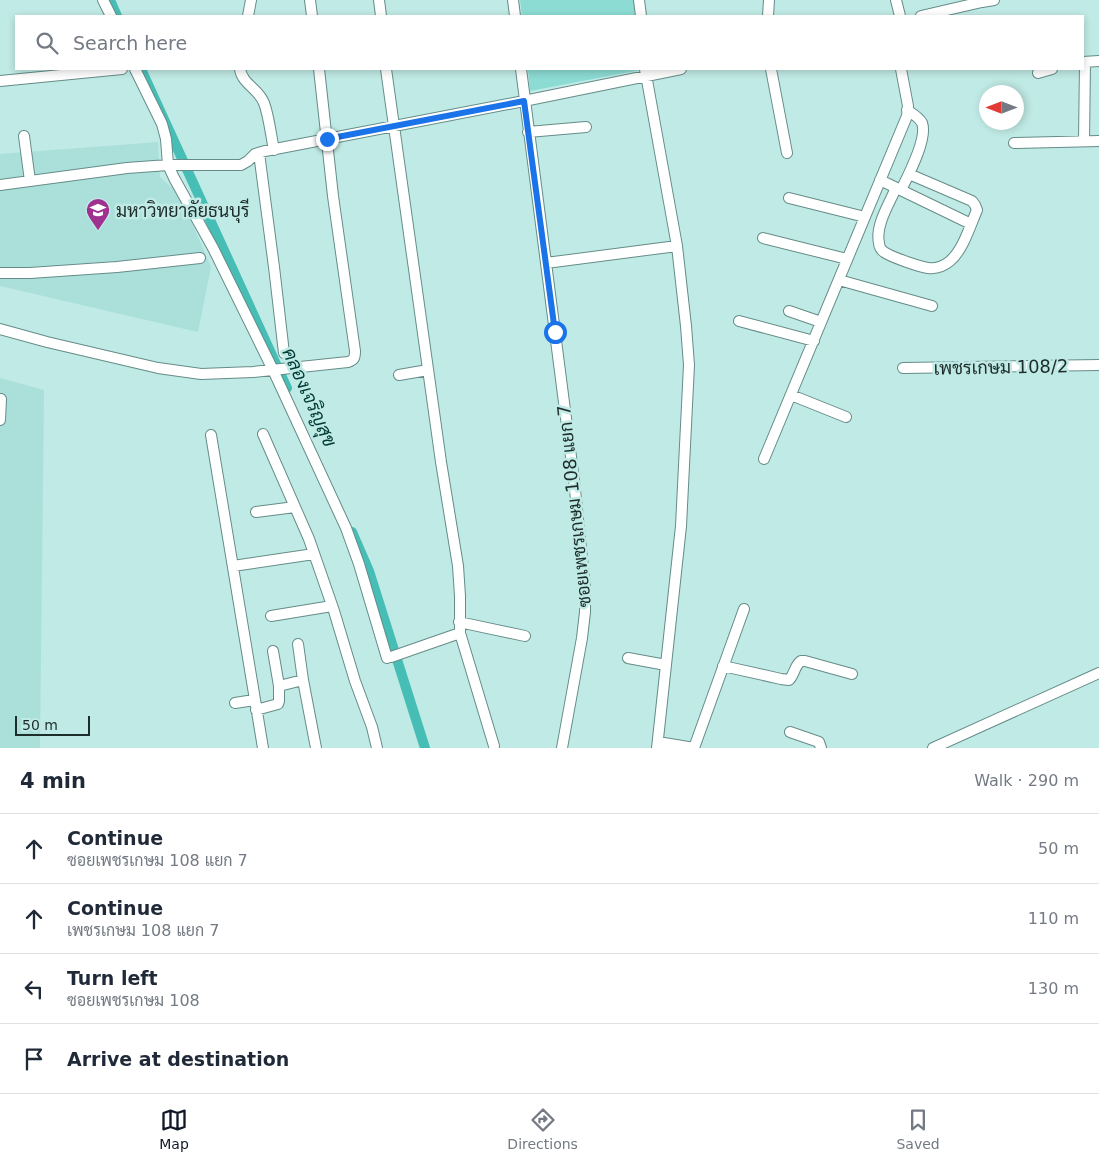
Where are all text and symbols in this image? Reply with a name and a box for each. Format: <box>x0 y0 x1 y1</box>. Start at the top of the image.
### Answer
search box <box>15 15 1084 70</box>
icon: search <box>33 29 61 57</box>
text: Search here <box>73 32 187 54</box>
north arrow <box>979 85 1024 130</box>
route end <box>316 128 339 151</box>
school or university icon: มหาวิทยาลัยธนบุรี <box>85 197 111 231</box>
place label: มหาวิทยาลัยธนบุรี <box>116 198 250 223</box>
route start <box>544 321 567 344</box>
water label: คลองเจริญสุข <box>277 344 342 451</box>
street label: เพชรเกษม 108/2 <box>933 355 1069 379</box>
street label: ซอยเพชรเกษม 108 แยก 7 <box>553 404 595 608</box>
scale bar <box>15 713 90 736</box>
text: 50 m <box>22 717 58 733</box>
text: 4 min <box>20 769 86 793</box>
text: Walk · 290 m <box>974 771 1079 790</box>
text: Continue <box>67 827 163 849</box>
icon: ahead <box>20 835 48 863</box>
text: 50 m <box>1038 839 1079 858</box>
text: ซอยเพชรเกษม 108 แยก 7 <box>67 851 248 870</box>
text: Continue <box>67 897 163 919</box>
icon: ahead <box>20 905 48 933</box>
text: 110 m <box>1028 909 1079 928</box>
text: เพชรเกษม 108 แยก 7 <box>67 921 219 940</box>
text: Turn left <box>67 967 158 989</box>
icon: left <box>20 975 48 1003</box>
text: 130 m <box>1028 979 1079 998</box>
text: ซอยเพชรเกษม 108 <box>67 991 200 1010</box>
icon: arrive <box>20 1045 48 1073</box>
text: Arrive at destination <box>67 1048 289 1070</box>
tab: Map <box>159 1106 189 1152</box>
tab: Directions <box>507 1106 578 1152</box>
tab: Saved <box>896 1106 940 1152</box>

